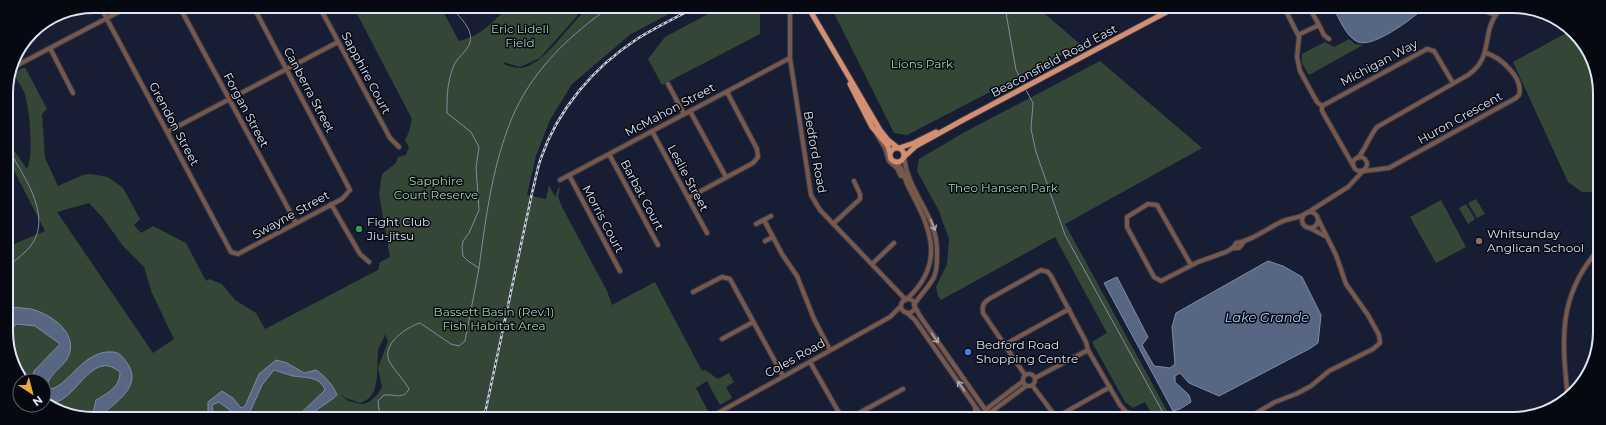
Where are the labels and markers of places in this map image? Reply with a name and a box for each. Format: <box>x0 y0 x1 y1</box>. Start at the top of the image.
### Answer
place label: Fight Club Jiu-jitsu <box>366 214 430 243</box>
marker: Fight Club Jiu-jitsu <box>354 224 364 234</box>
place label: Whitsunday Anglican School <box>1487 226 1584 255</box>
marker: Whitsunday Anglican School <box>1474 236 1484 246</box>
place label: Bedford Road Shopping Centre <box>976 337 1078 366</box>
marker: Bedford Road Shopping Centre <box>963 347 973 357</box>

